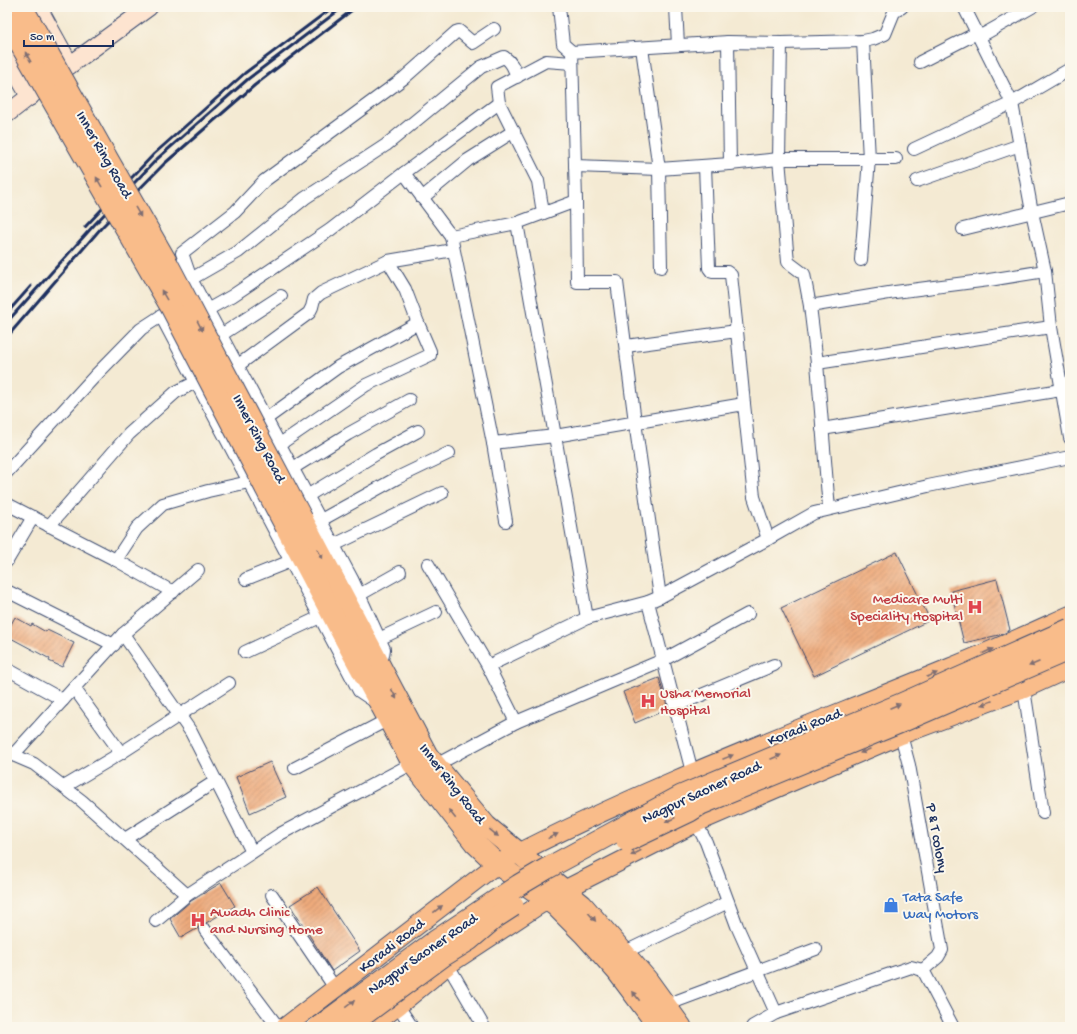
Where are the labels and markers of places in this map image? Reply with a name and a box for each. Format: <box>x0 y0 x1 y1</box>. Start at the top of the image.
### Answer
place label: Medicare Multi Speciality Hospital <box>850 591 963 626</box>
hospital icon: Medicare Multi Speciality Hospital <box>966 598 984 616</box>
place label: Usha Memorial Hospital <box>660 685 751 720</box>
hospital icon: Usha Memorial Hospital <box>639 692 657 710</box>
place label: Tata Safe Way Motors <box>902 889 978 924</box>
shop icon: Tata Safe Way Motors <box>882 896 900 914</box>
place label: Awadh Clinic and Nursing Home <box>210 904 323 939</box>
hospital icon: Awadh Clinic and Nursing Home <box>189 911 207 929</box>

